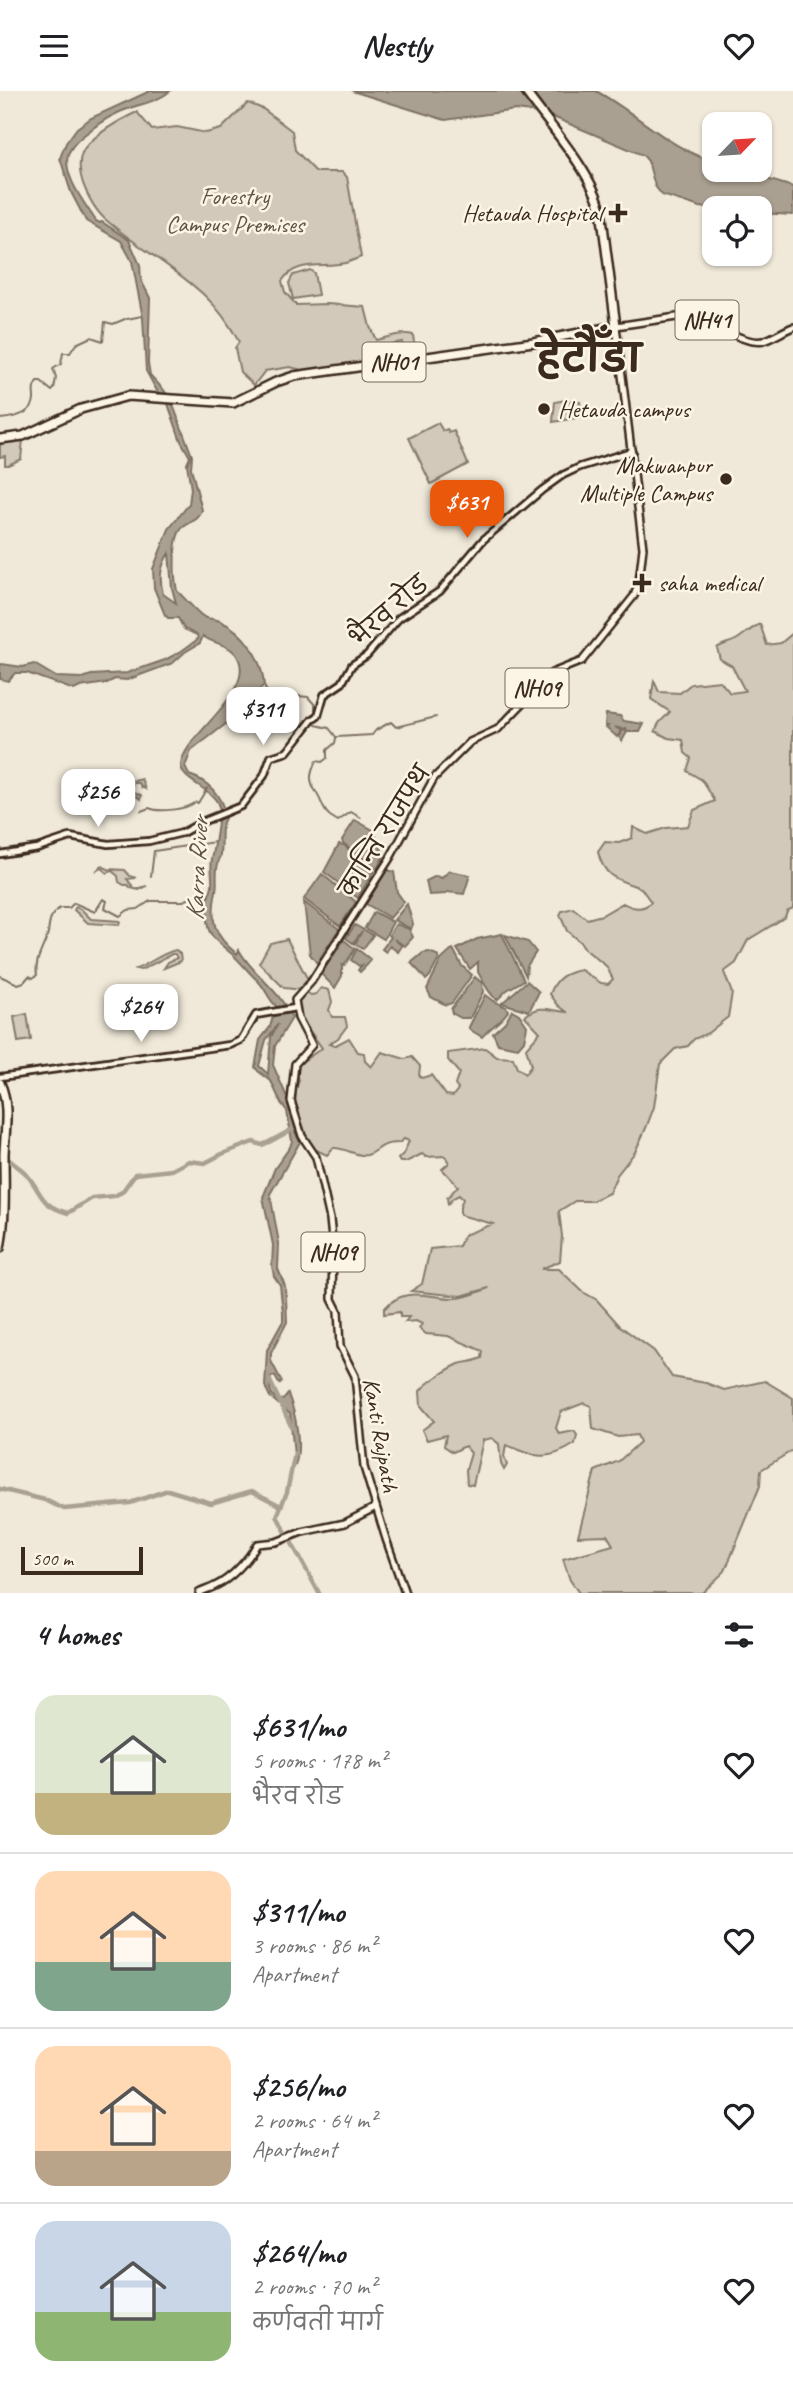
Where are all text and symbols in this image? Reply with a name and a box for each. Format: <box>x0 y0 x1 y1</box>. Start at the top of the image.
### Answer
text: Nestly <box>362 25 431 66</box>
icon: menu <box>35 27 73 65</box>
icon: heart <box>720 27 758 65</box>
north arrow <box>702 112 772 182</box>
map controls <box>702 112 772 266</box>
park label: Forestry Campus Premises <box>166 181 307 239</box>
button: locate <box>702 196 772 266</box>
place label: Hetauda Hospital <box>462 198 606 228</box>
marker: Hetauda Hospital <box>608 203 628 223</box>
road number: NH41 <box>676 301 738 339</box>
district label: हेटौँडा <box>534 323 644 382</box>
road number: NH01 <box>362 343 426 381</box>
place label: Hetauda campus <box>558 394 691 424</box>
marker: Hetauda campus <box>536 401 552 417</box>
place label: Makwanpur Multiple Campus <box>580 450 715 508</box>
marker: Makwanpur Multiple Campus <box>718 471 734 487</box>
pin: $631 <box>426 481 508 540</box>
text: $631 <box>446 488 488 517</box>
street label: भैरव रोड <box>340 563 435 653</box>
place label: saha medical <box>658 568 764 598</box>
marker: saha medical <box>632 573 652 593</box>
road number: NH09 <box>505 669 568 708</box>
pin: $311 <box>222 687 304 747</box>
text: $311 <box>242 695 284 724</box>
street label: कान्ति राजपथ <box>329 757 438 904</box>
pin: $256 <box>57 769 139 829</box>
text: $256 <box>77 777 119 806</box>
water label: Karra River <box>178 812 216 921</box>
pin: $264 <box>100 985 182 1044</box>
text: $264 <box>120 992 162 1021</box>
road number: NH09 <box>302 1233 364 1271</box>
street label: Kanti Rajpath <box>356 1375 406 1496</box>
scale bar <box>21 1544 144 1576</box>
text: 500 m <box>32 1547 73 1571</box>
text: 4 homes <box>35 1616 120 1654</box>
icon: filters <box>720 1616 758 1654</box>
text: $631/mo <box>252 1708 345 1746</box>
icon: home <box>91 1723 175 1807</box>
text: 5 rooms · 178 m² <box>252 1746 387 1775</box>
icon: heart <box>720 1746 758 1784</box>
text: भैरव रोड <box>252 1782 342 1811</box>
text: $311/mo <box>252 1893 344 1931</box>
icon: home <box>91 1899 175 1983</box>
icon: heart <box>720 1922 758 1960</box>
text: 3 rooms · 86 m² <box>252 1931 376 1960</box>
text: Apartment <box>252 1960 337 1989</box>
text: $256/mo <box>252 2068 345 2106</box>
icon: home <box>91 2074 175 2158</box>
icon: heart <box>720 2097 758 2135</box>
text: 2 rooms · 64 m² <box>252 2106 376 2135</box>
text: Apartment <box>252 2135 337 2164</box>
text: $264/mo <box>252 2234 345 2272</box>
icon: home <box>91 2249 175 2333</box>
text: 2 rooms · 70 m² <box>252 2272 376 2301</box>
icon: heart <box>720 2272 758 2310</box>
text: कर्णवती मार्ग <box>252 2308 383 2337</box>

